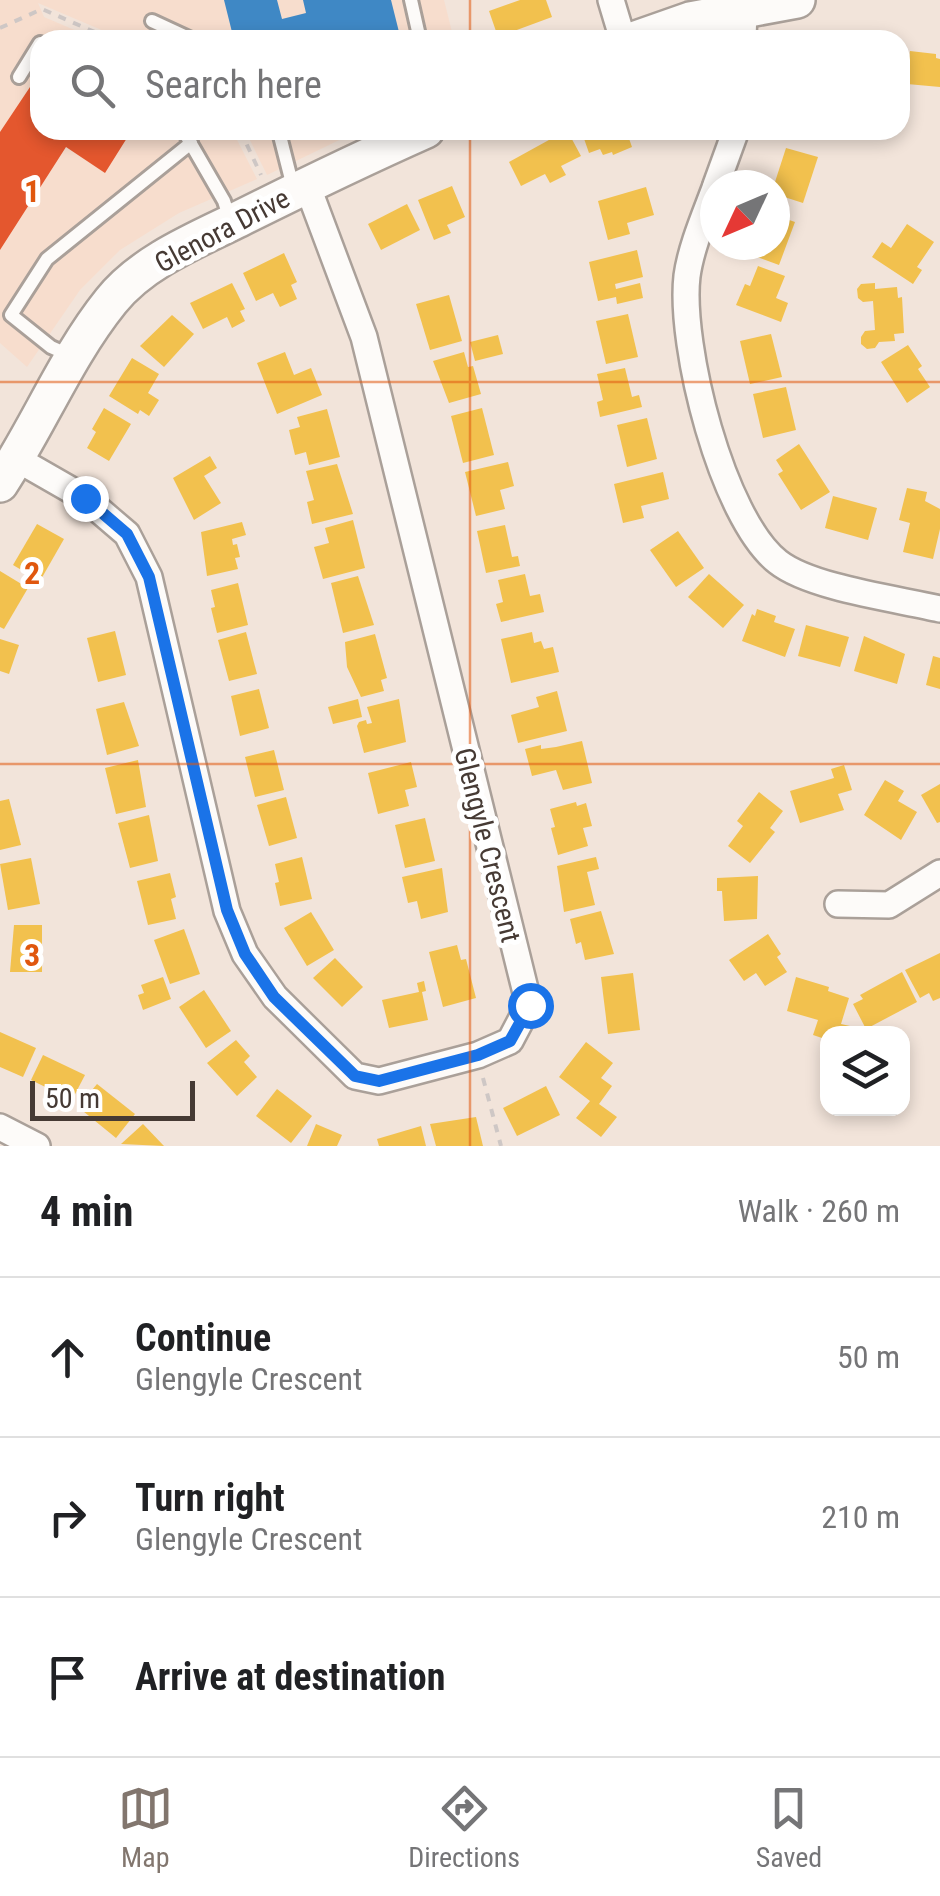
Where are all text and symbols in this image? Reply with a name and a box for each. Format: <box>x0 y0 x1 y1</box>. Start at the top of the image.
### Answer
search box <box>30 30 910 140</box>
icon: search <box>65 58 120 113</box>
text: Search here <box>145 63 322 107</box>
north arrow <box>700 170 790 260</box>
text: 1 <box>24 172 40 210</box>
street label: Glenora Drive <box>149 181 295 280</box>
route end <box>63 476 109 522</box>
text: 2 <box>24 554 40 592</box>
street label: Glengyle Crescent <box>447 745 528 946</box>
text: 3 <box>24 936 40 974</box>
route start <box>508 983 554 1029</box>
map controls <box>820 1026 910 1116</box>
button: layers <box>820 1026 910 1116</box>
scale bar <box>30 1076 195 1120</box>
text: 50 m <box>45 1082 100 1115</box>
text: 4 min <box>40 1187 133 1236</box>
text: Walk · 260 m <box>738 1192 900 1230</box>
text: Continue <box>135 1316 271 1360</box>
icon: ahead <box>40 1330 95 1385</box>
text: 50 m <box>837 1338 900 1376</box>
text: Glengyle Crescent <box>135 1360 362 1398</box>
text: Turn right <box>135 1476 285 1520</box>
icon: right <box>40 1490 95 1545</box>
text: 210 m <box>821 1498 900 1536</box>
text: Glengyle Crescent <box>135 1520 362 1558</box>
icon: arrive <box>40 1650 95 1705</box>
text: Arrive at destination <box>135 1655 445 1699</box>
tab: Map <box>118 1781 173 1874</box>
tab: Directions <box>408 1781 520 1874</box>
tab: Saved <box>756 1781 822 1874</box>

